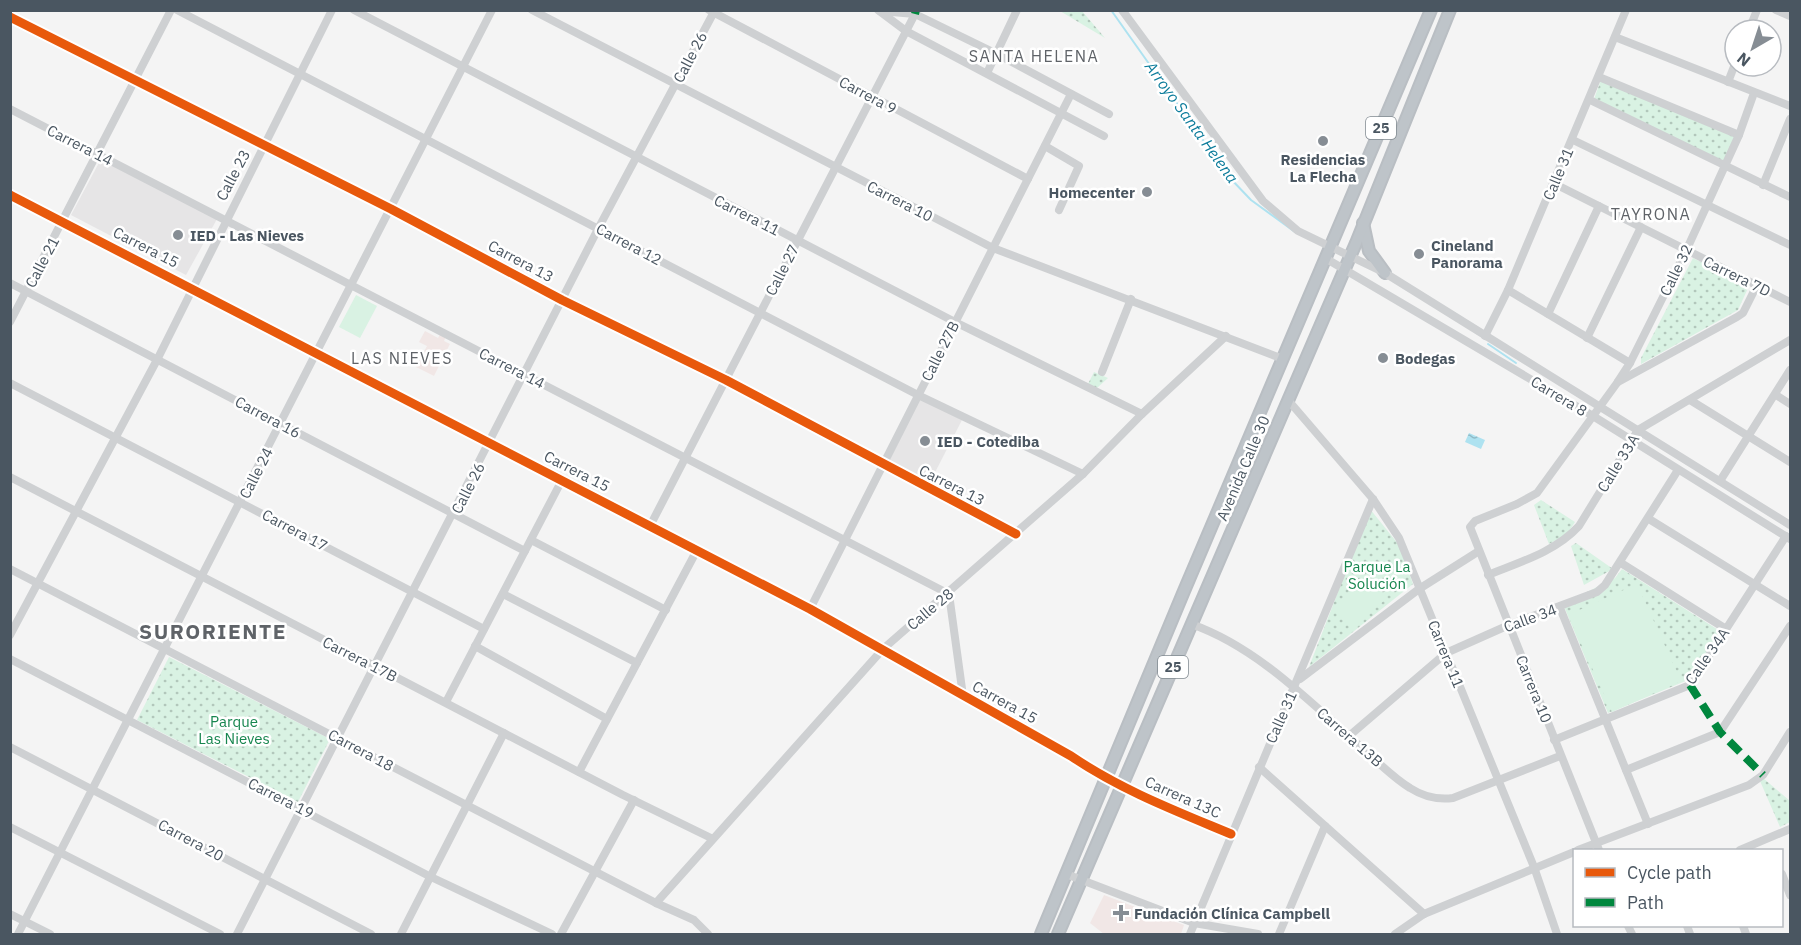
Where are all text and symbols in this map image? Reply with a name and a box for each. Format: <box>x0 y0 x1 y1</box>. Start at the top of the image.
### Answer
north arrow <box>1723 18 1783 78</box>
street label: Calle 26 <box>669 28 711 86</box>
district label: SANTA HELENA <box>969 46 1099 66</box>
text: N <box>1733 48 1754 71</box>
water label: Arroyo Santa Helena <box>1140 56 1243 187</box>
street label: Carrera 9 <box>836 72 900 118</box>
road number: 25 <box>1366 117 1396 139</box>
street label: Carrera 14 <box>44 120 116 170</box>
marker: Residencias La Flecha <box>1316 134 1330 148</box>
street label: Calle 31 <box>1538 145 1578 203</box>
street label: Calle 23 <box>212 146 254 204</box>
place label: Residencias La Flecha <box>1281 150 1366 186</box>
street label: Carrera 10 <box>864 176 936 226</box>
place label: Homecenter <box>1049 183 1135 202</box>
marker: Homecenter <box>1140 185 1154 199</box>
street label: Carrera 11 <box>711 190 783 240</box>
district label: TAYRONA <box>1611 204 1691 224</box>
street label: Carrera 12 <box>593 219 665 269</box>
street label: Carrera 15 <box>110 222 182 272</box>
place label: IED - Las Nieves <box>190 226 305 245</box>
marker: IED - Las Nieves <box>171 228 185 242</box>
street label: Calle 21 <box>21 233 63 291</box>
street label: Carrera 13 <box>485 236 557 286</box>
place label: Cineland Panorama <box>1431 236 1503 272</box>
street label: Calle 27 <box>761 241 803 299</box>
street label: Calle 32 <box>1655 241 1697 299</box>
marker: Cineland Panorama <box>1412 247 1426 261</box>
street label: Carrera 7D <box>1700 252 1774 300</box>
street label: Calle 27B <box>917 318 963 384</box>
street label: Carrera 14 <box>476 343 548 393</box>
district label: LAS NIEVES <box>351 348 453 368</box>
place label: Bodegas <box>1395 349 1456 368</box>
marker: Bodegas <box>1376 351 1390 365</box>
street label: Carrera 8 <box>1527 372 1591 420</box>
street label: Carrera 16 <box>232 392 304 442</box>
street label: Avenida Calle 30 <box>1212 412 1274 524</box>
street label: Calle 33A <box>1593 430 1643 496</box>
place label: IED - Cotediba <box>937 432 1040 451</box>
marker: IED - Cotediba <box>918 434 932 448</box>
street label: Calle 24 <box>235 444 277 502</box>
street label: Carrera 15 <box>541 446 613 496</box>
street label: Calle 26 <box>447 459 489 517</box>
street label: Carrera 13 <box>916 460 988 510</box>
street label: Carrera 17 <box>259 505 331 555</box>
park label: Parque La Solución <box>1344 557 1410 593</box>
street label: Calle 28 <box>903 584 957 634</box>
street label: Calle 34 <box>1501 600 1559 636</box>
district label: SURORIENTE <box>139 617 287 645</box>
street label: Carrera 11 <box>1424 617 1468 691</box>
street label: Calle 34A <box>1681 624 1734 688</box>
street label: Carrera 17B <box>319 632 401 686</box>
street label: Carrera 10 <box>1512 652 1556 726</box>
road number: 25 <box>1158 656 1188 678</box>
street label: Carrera 15 <box>969 676 1041 728</box>
street label: Calle 31 <box>1261 688 1301 746</box>
street label: Carrera 13B <box>1313 703 1387 771</box>
park label: Parque Las Nieves <box>198 712 270 748</box>
street label: Carrera 18 <box>325 725 397 775</box>
street label: Carrera 13C <box>1142 772 1224 822</box>
street label: Carrera 19 <box>245 773 317 823</box>
street label: Carrera 20 <box>155 815 227 865</box>
legend <box>1573 849 1783 927</box>
text: Cycle path <box>1627 861 1712 884</box>
text: Path <box>1627 891 1664 914</box>
marker: Fundación Clínica Campbell <box>1112 904 1130 922</box>
place label: Fundación Clínica Campbell <box>1134 904 1330 923</box>

